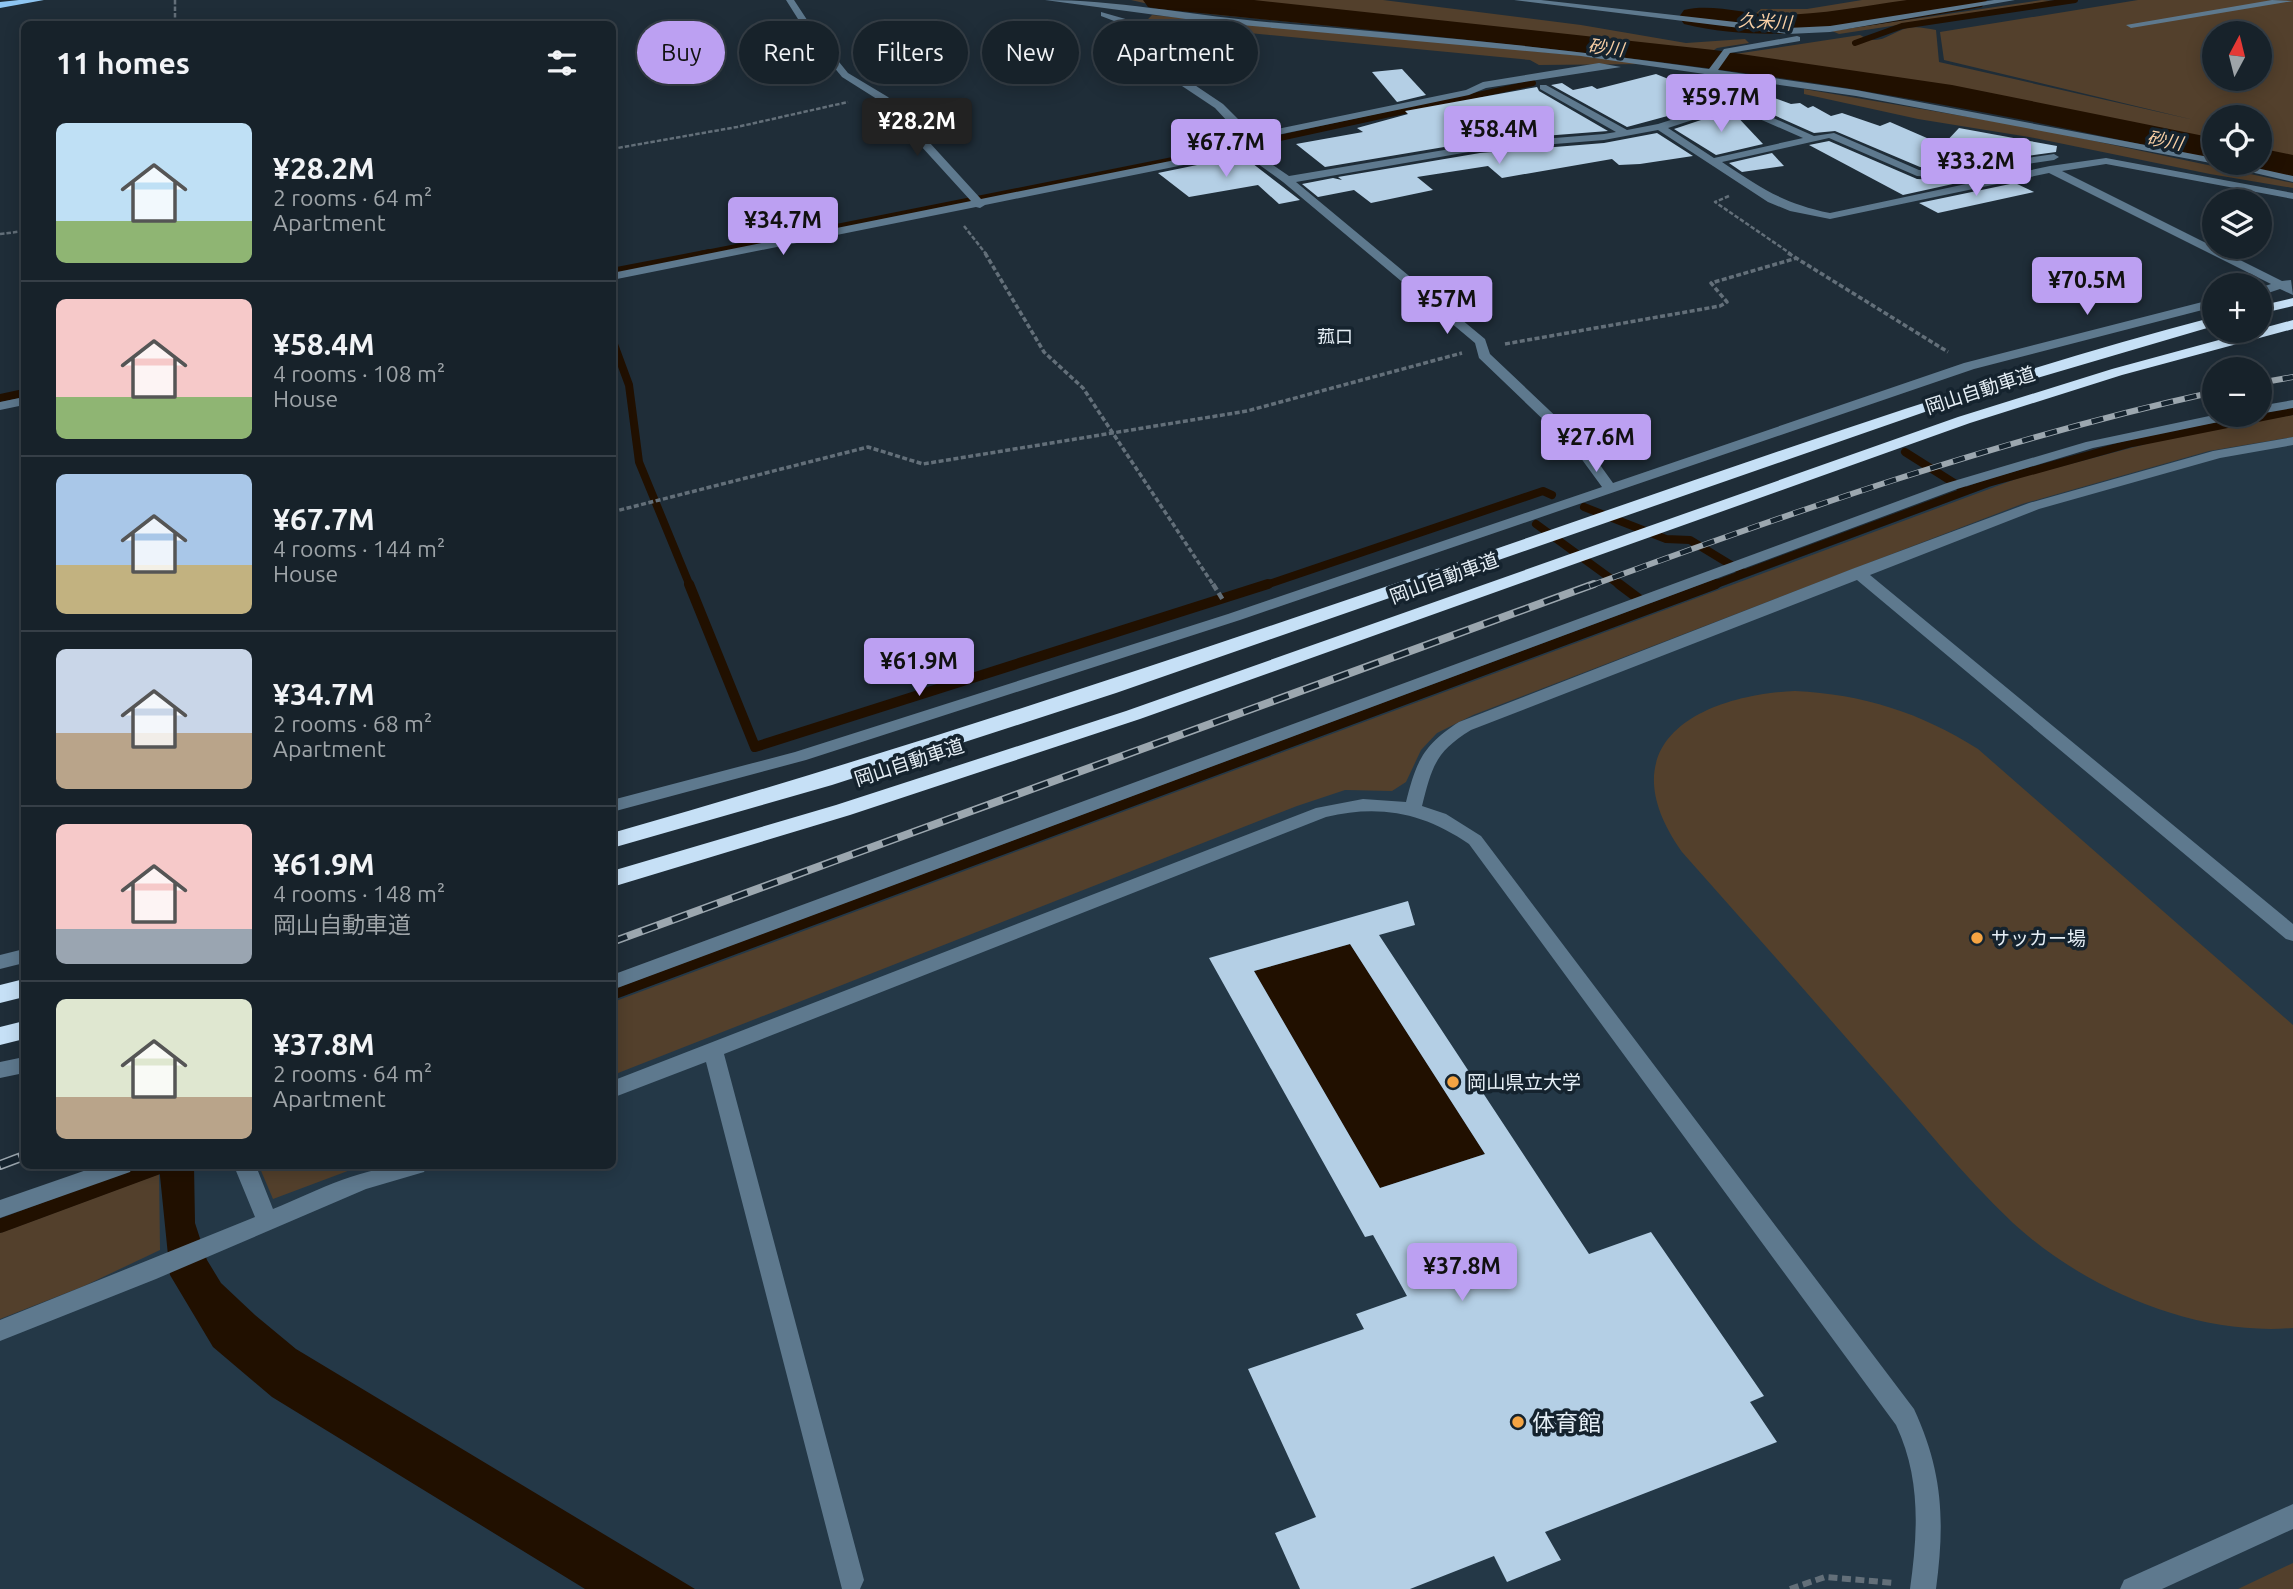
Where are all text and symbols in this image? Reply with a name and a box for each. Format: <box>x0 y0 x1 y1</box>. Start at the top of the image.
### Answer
water label: 久米川 <box>1738 10 1794 33</box>
chip: Buy <box>637 21 725 84</box>
chip: Rent <box>739 21 839 84</box>
chip: Filters <box>853 21 968 84</box>
chip: New <box>982 21 1079 84</box>
chip: Apartment <box>1093 21 1258 84</box>
north arrow <box>2202 21 2272 91</box>
map controls <box>2202 21 2272 427</box>
water label: 砂川 <box>1587 35 1627 59</box>
icon: filters <box>543 44 581 82</box>
text: 11 homes <box>56 46 190 80</box>
pin: ¥59.7M <box>1664 74 1778 134</box>
text: ¥59.7M <box>1682 84 1760 109</box>
pin: ¥28.2M <box>860 99 974 158</box>
button: locate <box>2202 105 2272 175</box>
pin: ¥58.4M <box>1442 106 1556 166</box>
text: ¥28.2M <box>878 108 956 133</box>
text: ¥58.4M <box>1460 116 1538 141</box>
pin: ¥67.7M <box>1169 120 1283 179</box>
water label: 砂川 <box>2145 127 2187 154</box>
text: ¥67.7M <box>1187 129 1265 154</box>
pin: ¥33.2M <box>1919 138 2033 198</box>
text: ¥33.2M <box>1937 148 2015 173</box>
icon: home <box>112 151 196 235</box>
text: ¥28.2M <box>273 151 375 185</box>
text: 2 rooms · 64 m² <box>273 185 432 210</box>
button: layers <box>2202 189 2272 259</box>
pin: ¥34.7M <box>726 198 840 257</box>
text: ¥34.7M <box>744 207 822 232</box>
text: Apartment <box>273 210 386 235</box>
pin: ¥70.5M <box>2030 258 2144 317</box>
text: ¥70.5M <box>2048 267 2126 292</box>
button: + <box>2202 273 2272 343</box>
pin: ¥57M <box>1406 276 1488 336</box>
text: ¥57M <box>1417 286 1477 311</box>
district label: 菰口 <box>1317 326 1353 346</box>
icon: home <box>112 327 196 411</box>
text: ¥58.4M <box>273 327 375 361</box>
button: − <box>2202 357 2272 427</box>
text: 4 rooms · 108 m² <box>273 361 445 386</box>
street label: 岡山自動車道 <box>1922 362 2038 418</box>
text: House <box>273 386 338 411</box>
pin: ¥27.6M <box>1539 414 1653 474</box>
text: ¥27.6M <box>1557 424 1635 449</box>
icon: home <box>112 502 196 586</box>
text: ¥67.7M <box>273 502 375 536</box>
text: 4 rooms · 144 m² <box>273 536 445 561</box>
street label: 岡山自動車道 <box>1387 548 1501 608</box>
text: House <box>273 561 338 586</box>
pin: ¥61.9M <box>862 638 976 698</box>
text: ¥61.9M <box>880 648 958 673</box>
icon: home <box>112 677 196 761</box>
text: ¥34.7M <box>273 677 375 711</box>
text: 2 rooms · 68 m² <box>273 711 432 736</box>
street label: 岡山自動車道 <box>851 734 967 790</box>
text: Apartment <box>273 736 386 761</box>
text: ¥61.9M <box>273 847 375 881</box>
icon: home <box>112 852 196 936</box>
text: 4 rooms · 148 m² <box>273 881 445 906</box>
text: 岡山自動車道 <box>273 912 411 937</box>
place label: サッカー場 <box>1991 927 2086 949</box>
marker: サッカー場 <box>1969 930 1985 946</box>
icon: home <box>112 1027 196 1111</box>
text: ¥37.8M <box>273 1027 375 1061</box>
text: 2 rooms · 64 m² <box>273 1061 432 1086</box>
place label: 岡山県立大学 <box>1467 1071 1581 1093</box>
marker: 岡山県立大学 <box>1445 1074 1461 1090</box>
text: Apartment <box>273 1086 386 1111</box>
pin: ¥37.8M <box>1405 1244 1519 1303</box>
text: ¥37.8M <box>1423 1253 1501 1278</box>
place label: 体育館 <box>1532 1410 1601 1435</box>
marker: 体育館 <box>1510 1414 1526 1430</box>

